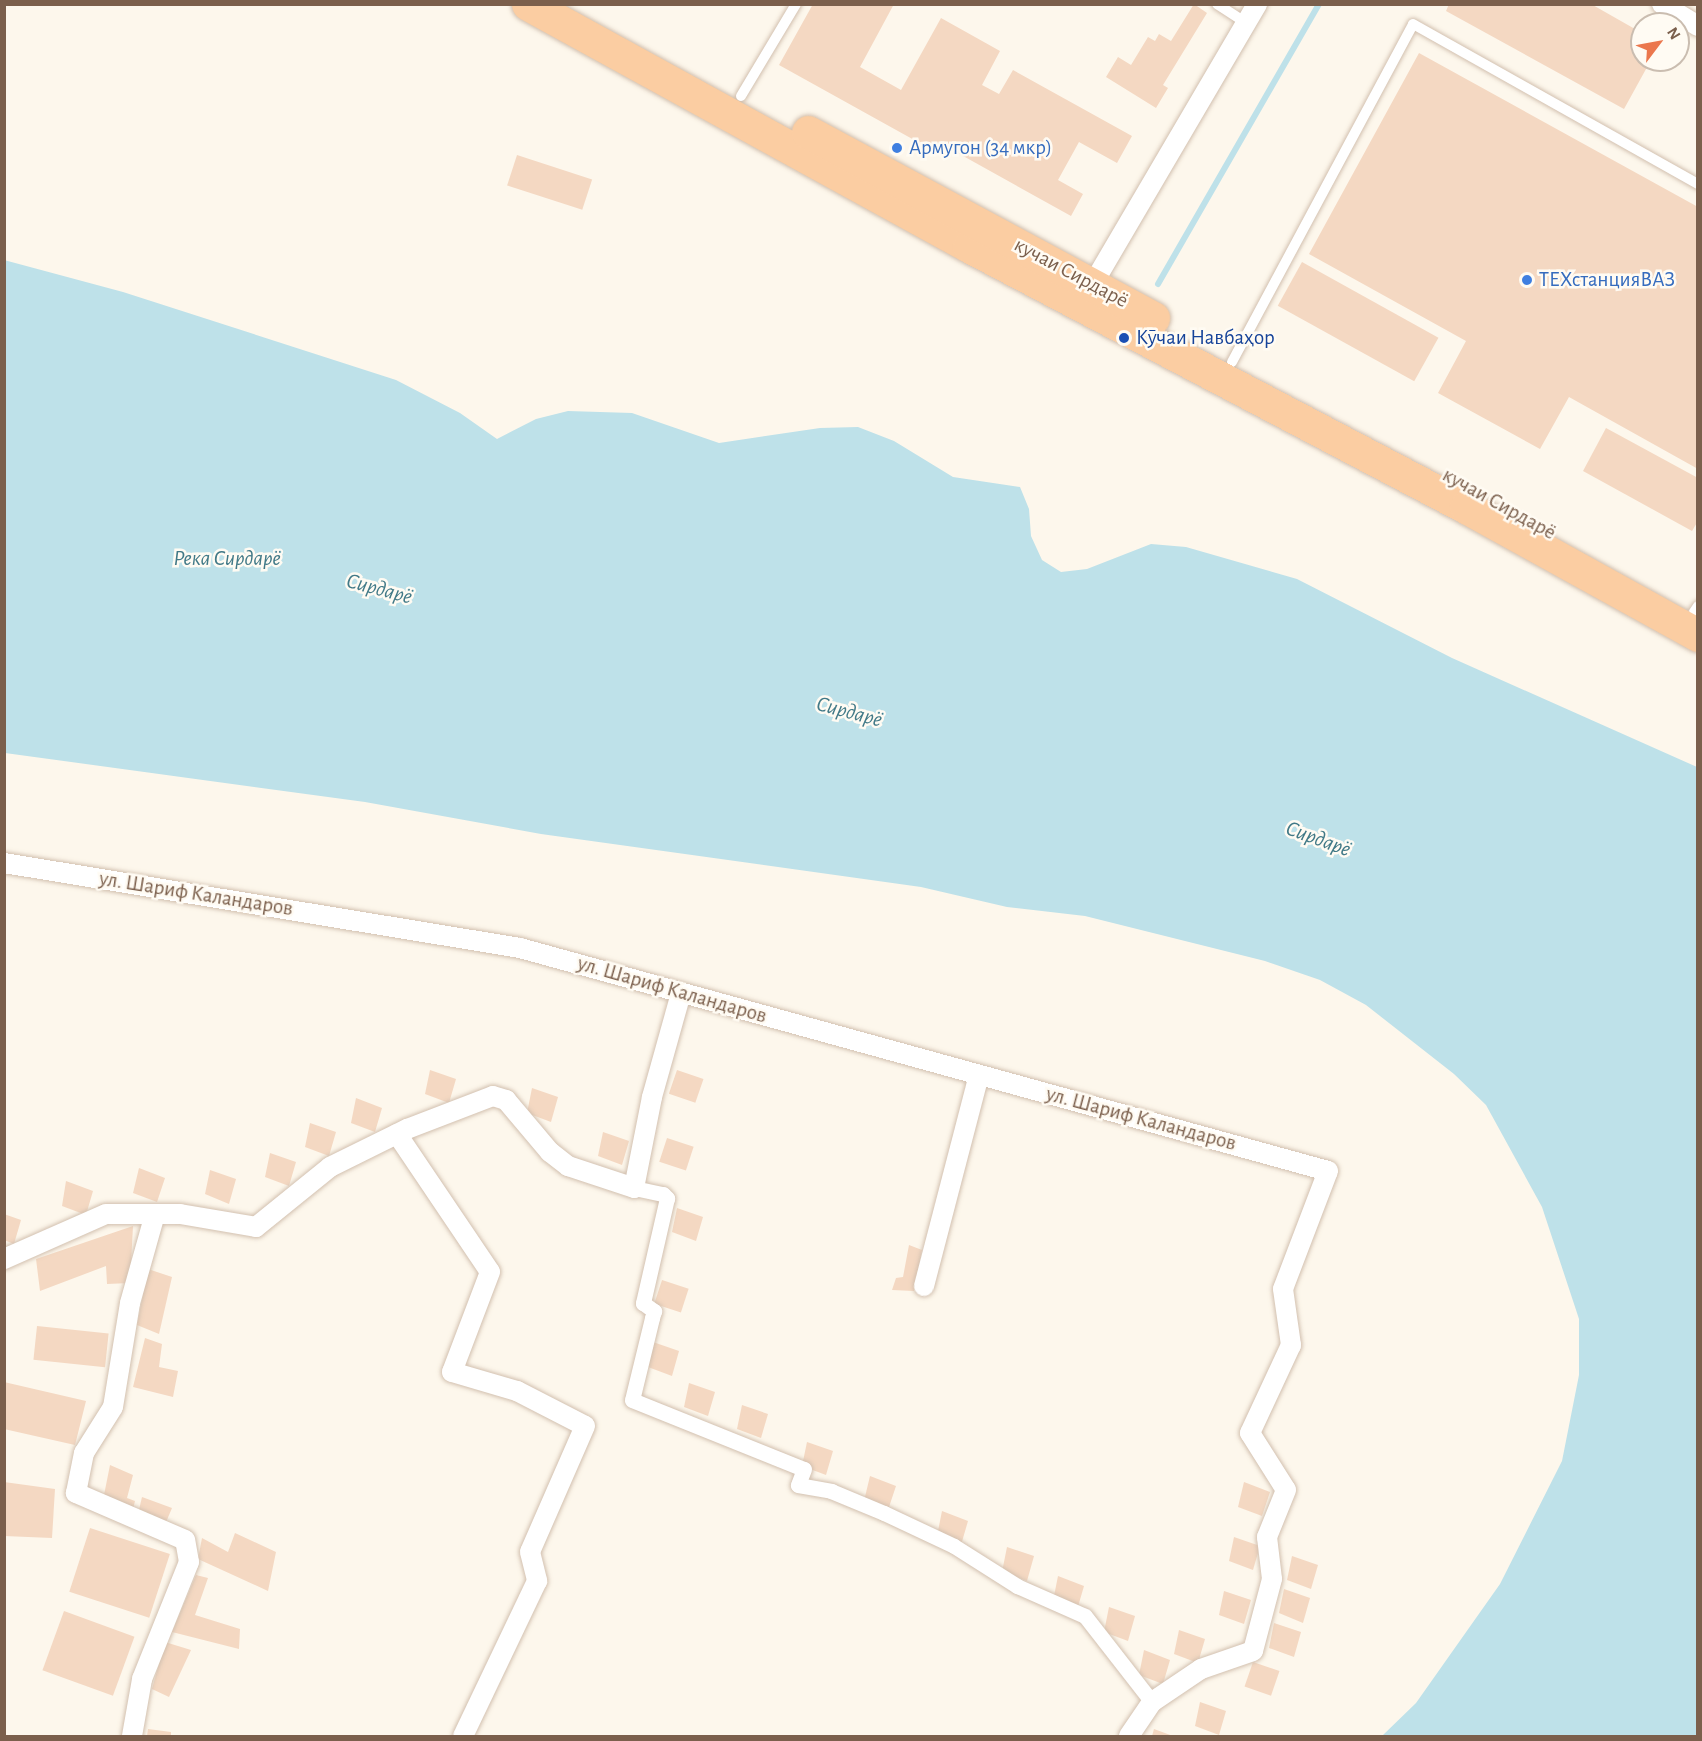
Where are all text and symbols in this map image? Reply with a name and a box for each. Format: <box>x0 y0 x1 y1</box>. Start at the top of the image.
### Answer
north arrow <box>1630 12 1690 72</box>
text: N <box>1664 25 1683 42</box>
place label: Армугон (34 мкр) <box>909 135 1052 161</box>
marker: Армугон (34 мкр) <box>890 141 904 155</box>
street label: кучаи Сирдарё <box>1010 232 1132 314</box>
place label: ТЕХстанцияВАЗ <box>1539 267 1675 293</box>
marker: ТЕХстанцияВАЗ <box>1520 273 1534 287</box>
place label: Кӯчаи Навбаҳор <box>1136 325 1275 351</box>
marker: Кӯчаи Навбаҳор <box>1117 331 1131 345</box>
street label: кучаи Сирдарё <box>1438 462 1560 546</box>
water label: Река Сирдарё <box>173 546 281 572</box>
water label: Сирдарё <box>343 568 415 610</box>
water label: Сирдарё <box>813 691 885 733</box>
water label: Сирдарё <box>1282 815 1354 863</box>
street label: ул. Шариф Каландаров <box>97 866 295 922</box>
street label: ул. Шариф Каландаров <box>574 951 770 1029</box>
street label: ул. Шариф Каландаров <box>1043 1082 1239 1156</box>

